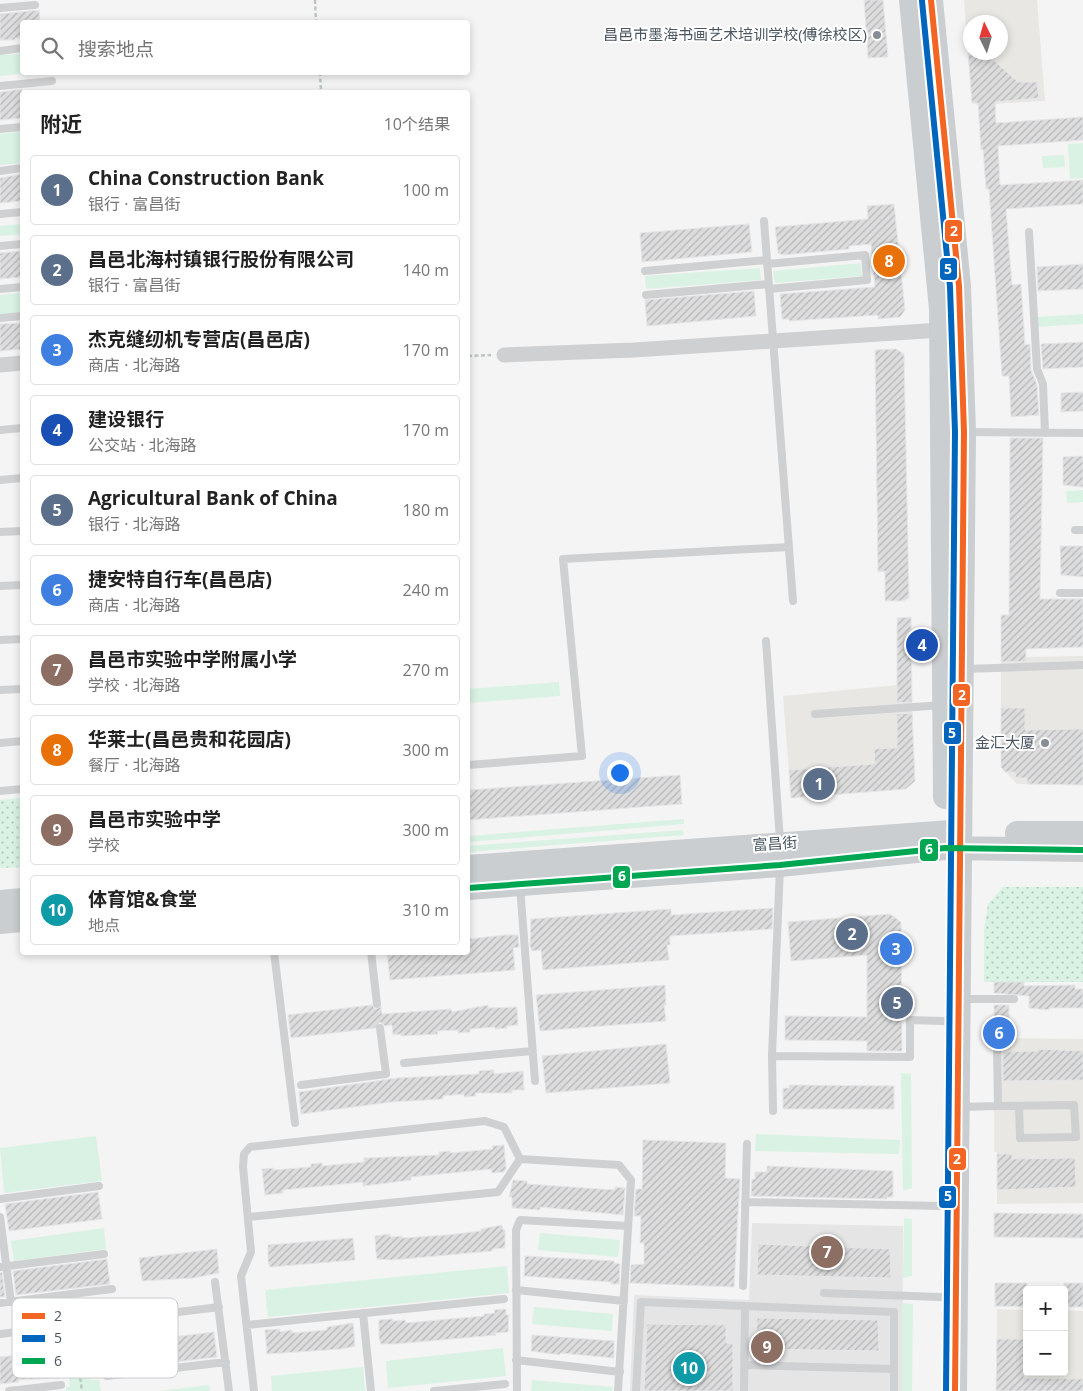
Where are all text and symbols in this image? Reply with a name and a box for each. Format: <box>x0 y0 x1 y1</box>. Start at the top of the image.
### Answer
north arrow <box>963 15 1008 60</box>
search box <box>20 20 470 75</box>
place label: 昌邑市墨海书画艺术培训学校(傅徐校区) <box>603 24 867 44</box>
marker: 昌邑市墨海书画艺术培训学校(傅徐校区) <box>871 29 883 41</box>
icon: search <box>38 34 66 62</box>
text: 搜索地点 <box>78 36 154 62</box>
text: 附近 <box>40 110 82 138</box>
text: 10个结果 <box>384 113 450 135</box>
text: China Construction Bank <box>88 165 324 191</box>
text: 1 <box>52 179 62 201</box>
text: 100 m <box>403 179 449 201</box>
text: 银行 · 富昌街 <box>88 193 181 215</box>
line badge: 2 <box>944 219 963 243</box>
text: 2 <box>950 221 958 240</box>
pin: 8 <box>873 242 905 280</box>
text: 昌邑北海村镇银行股份有限公司 <box>88 246 354 272</box>
line badge: 5 <box>939 257 958 281</box>
text: 2 <box>52 259 62 281</box>
text: 140 m <box>403 259 449 281</box>
text: 5 <box>944 259 952 278</box>
text: 银行 · 富昌街 <box>88 274 181 296</box>
text: 杰克缝纫机专营店(昌邑店) <box>88 326 310 352</box>
text: 3 <box>52 339 62 361</box>
text: 170 m <box>403 339 449 361</box>
text: 商店 · 北海路 <box>88 354 181 376</box>
text: 建设银行 <box>88 406 164 432</box>
text: 4 <box>52 419 62 441</box>
text: 170 m <box>403 419 449 441</box>
text: 公交站 · 北海路 <box>88 434 197 456</box>
text: Agricultural Bank of China <box>88 485 338 511</box>
text: 5 <box>52 499 62 521</box>
text: 180 m <box>403 499 449 521</box>
text: 银行 · 北海路 <box>88 513 181 535</box>
text: 捷安特自行车(昌邑店) <box>88 566 272 592</box>
text: 6 <box>52 579 62 601</box>
text: 240 m <box>403 579 449 601</box>
text: 商店 · 北海路 <box>88 594 181 616</box>
pin: 4 <box>906 626 938 664</box>
text: 昌邑市实验中学附属小学 <box>88 646 297 672</box>
text: 7 <box>52 659 62 681</box>
text: 270 m <box>403 659 449 681</box>
text: 学校 · 北海路 <box>88 674 181 696</box>
line badge: 2 <box>952 683 971 707</box>
text: 2 <box>958 685 966 704</box>
line badge: 5 <box>943 721 962 745</box>
text: 5 <box>948 723 956 742</box>
text: 华莱士(昌邑贵和花园店) <box>88 726 291 752</box>
place label: 金汇大厦 <box>975 732 1035 752</box>
marker: 金汇大厦 <box>1039 737 1051 749</box>
text: 8 <box>52 739 62 761</box>
text: 300 m <box>403 739 449 761</box>
text: 餐厅 · 北海路 <box>88 754 181 776</box>
your location <box>607 760 633 786</box>
pin: 1 <box>803 765 835 803</box>
text: 昌邑市实验中学 <box>88 806 221 832</box>
text: 9 <box>52 819 62 841</box>
text: 300 m <box>403 819 449 841</box>
street label: 富昌街 <box>752 831 798 855</box>
text: 学校 <box>88 834 120 856</box>
line badge: 6 <box>919 838 939 862</box>
text: 6 <box>925 839 933 858</box>
line badge: 6 <box>612 865 631 889</box>
text: 6 <box>618 866 626 885</box>
text: 体育馆&食堂 <box>88 886 197 912</box>
text: 10 <box>48 899 66 921</box>
text: 310 m <box>403 899 449 921</box>
text: 地点 <box>88 914 120 936</box>
pin: 2 <box>836 915 868 953</box>
pin: 3 <box>880 930 912 968</box>
pin: 5 <box>881 984 913 1022</box>
pin: 6 <box>983 1014 1015 1052</box>
line badge: 2 <box>948 1147 967 1171</box>
text: 2 <box>953 1149 961 1168</box>
line badge: 5 <box>938 1185 957 1209</box>
text: 5 <box>944 1186 952 1205</box>
pin: 7 <box>811 1233 843 1271</box>
map controls <box>1023 1286 1068 1376</box>
button: + <box>1023 1286 1068 1331</box>
legend <box>12 1298 178 1378</box>
text: 2 <box>54 1306 62 1325</box>
text: 5 <box>54 1328 62 1347</box>
pin: 9 <box>751 1328 783 1366</box>
button: − <box>1023 1331 1068 1376</box>
pin: 10 <box>673 1349 705 1387</box>
text: 6 <box>54 1351 62 1370</box>

